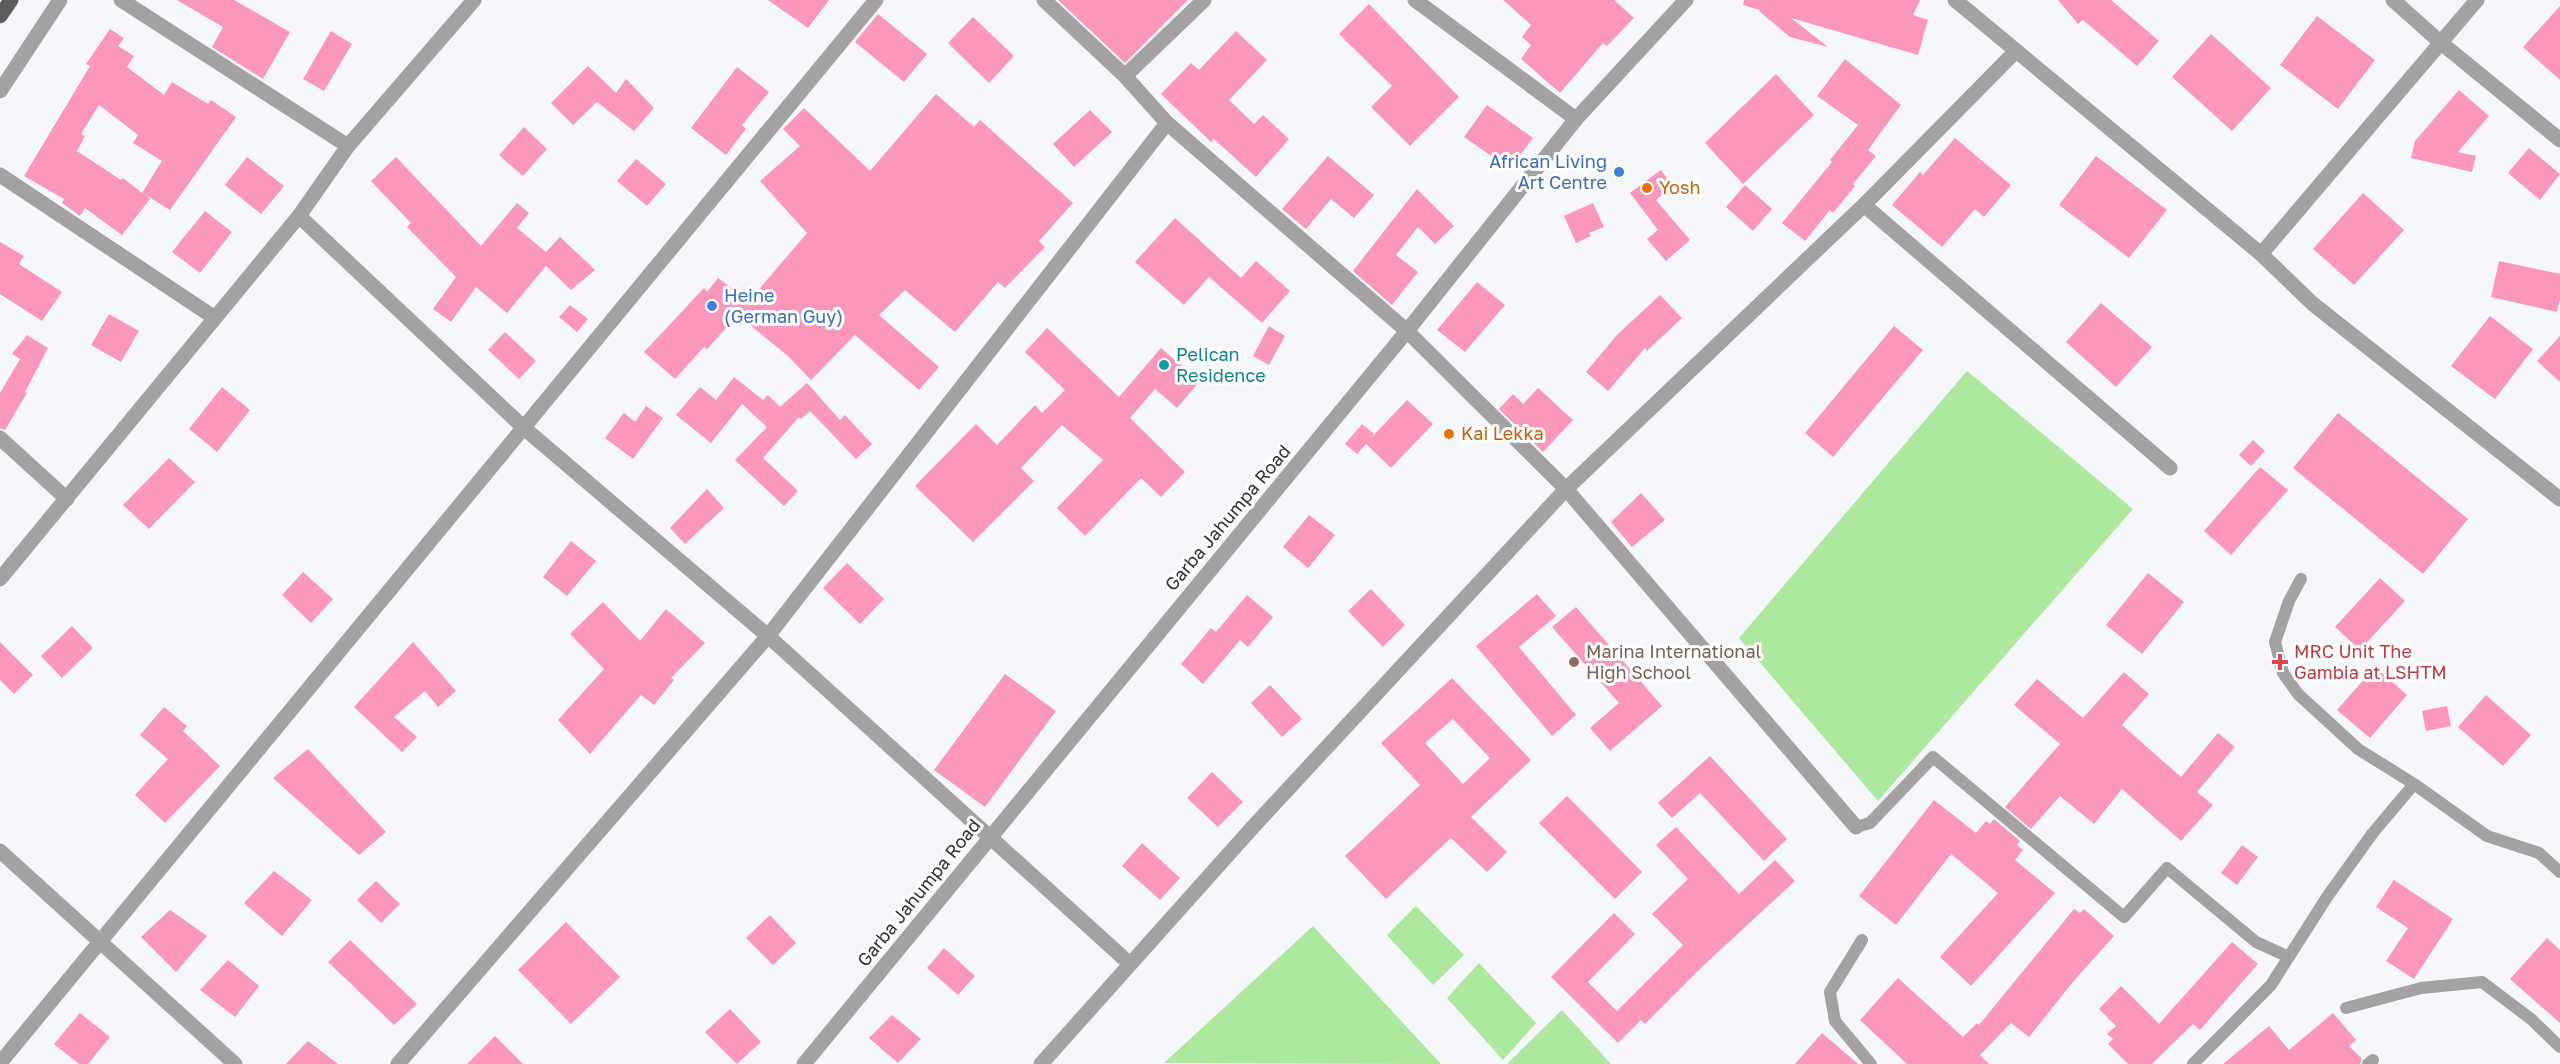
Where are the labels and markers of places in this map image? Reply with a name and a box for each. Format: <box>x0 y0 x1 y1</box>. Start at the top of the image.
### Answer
place label: African Living Art Centre <box>1489 150 1607 193</box>
marker: African Living Art Centre <box>1612 165 1626 179</box>
place label: Yosh <box>1659 176 1701 198</box>
marker: Yosh <box>1640 181 1654 195</box>
place label: Heine (German Guy) <box>724 284 843 327</box>
marker: Heine (German Guy) <box>705 299 719 313</box>
place label: Pelican Residence <box>1176 343 1266 386</box>
marker: Pelican Residence <box>1157 358 1171 372</box>
place label: Kai Lekka <box>1461 422 1544 444</box>
marker: Kai Lekka <box>1442 427 1456 441</box>
place label: Marina International High School <box>1586 640 1762 683</box>
place label: MRC Unit The Gambia at LSHTM <box>2294 640 2447 683</box>
marker: MRC Unit The Gambia at LSHTM <box>2271 653 2289 671</box>
marker: Marina International High School <box>1567 655 1581 669</box>

